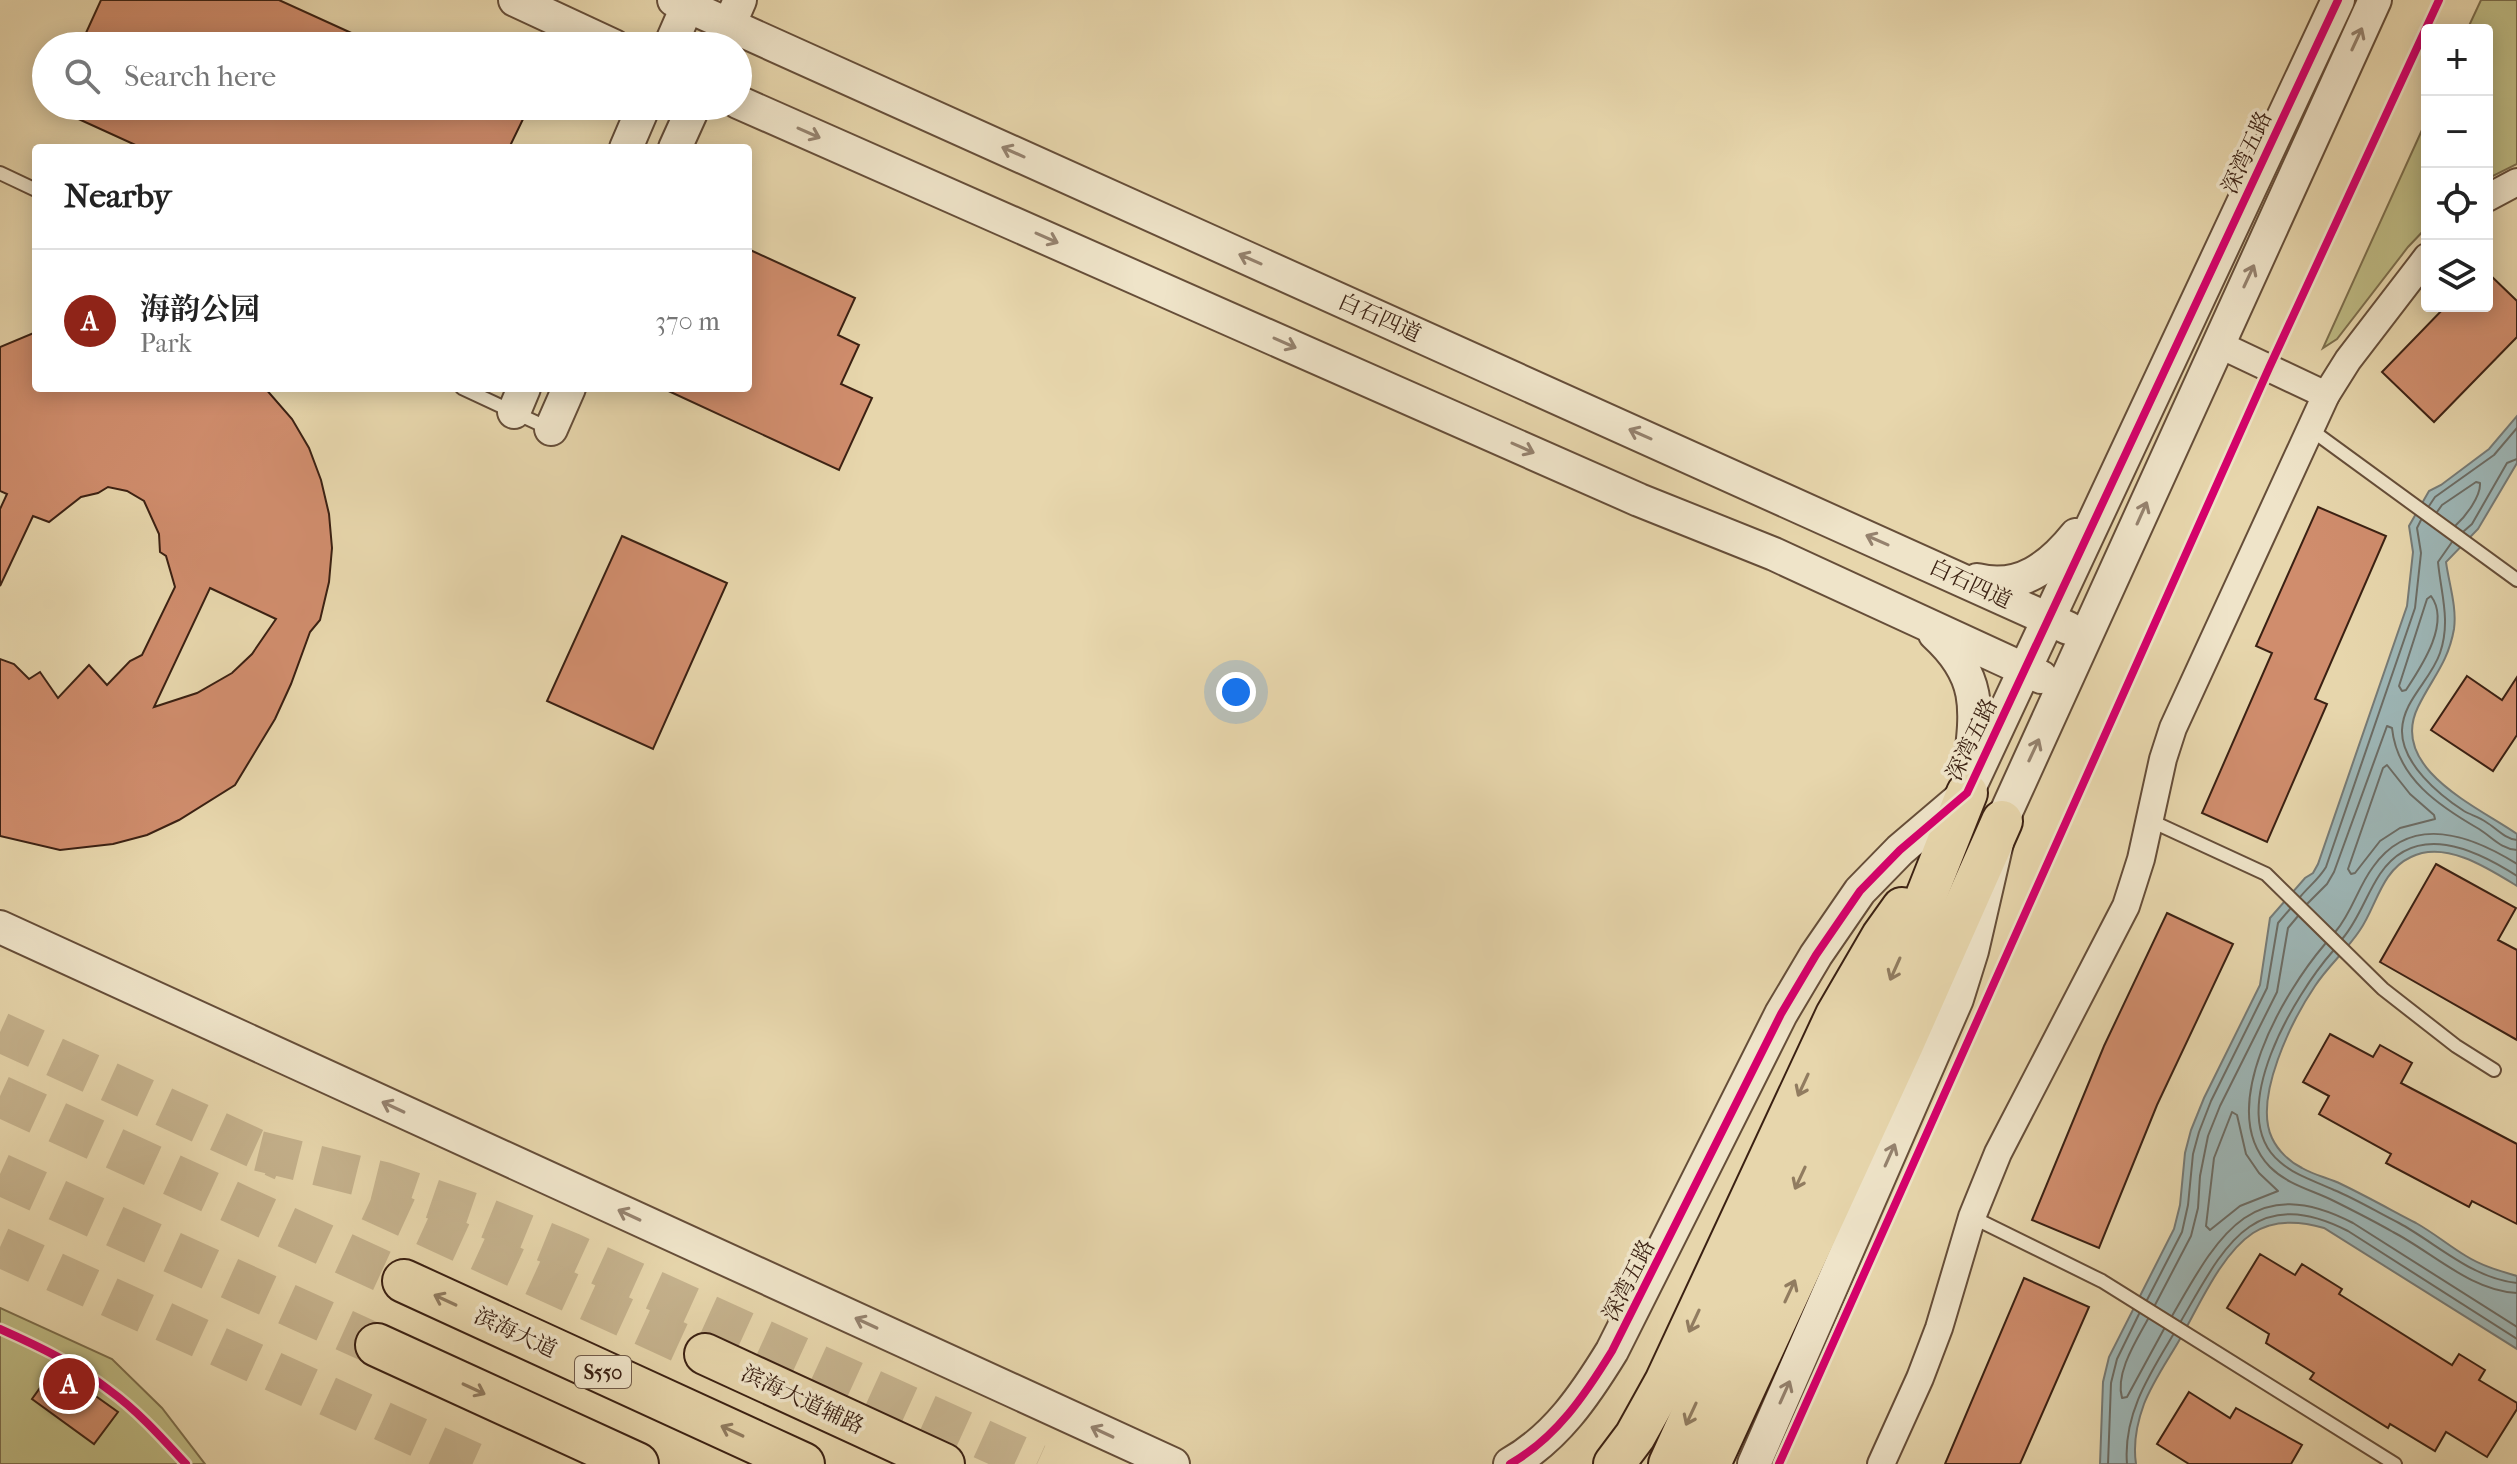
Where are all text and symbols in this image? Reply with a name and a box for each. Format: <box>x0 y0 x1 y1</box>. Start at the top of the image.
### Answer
map controls <box>2421 24 2493 312</box>
button: + <box>2421 24 2493 96</box>
one-way arrow <box>2350 28 2365 52</box>
search box <box>32 32 752 120</box>
icon: search <box>60 54 104 98</box>
text: Search here <box>124 59 276 94</box>
button: − <box>2421 96 2493 168</box>
street label: 深湾五路 <box>2217 107 2277 198</box>
one-way arrow <box>797 126 821 141</box>
one-way arrow <box>1001 144 1025 159</box>
button: locate <box>2421 168 2493 240</box>
text: Nearby <box>64 176 171 216</box>
one-way arrow <box>1034 232 1059 247</box>
button: layers <box>2421 240 2493 312</box>
one-way arrow <box>1238 250 1263 265</box>
one-way arrow <box>2242 264 2257 288</box>
street label: 白石四道 <box>1334 288 1425 348</box>
text: 海韵公园 <box>140 292 260 327</box>
text: A <box>82 306 98 337</box>
text: 370 m <box>655 306 720 337</box>
text: Park <box>140 328 192 359</box>
one-way arrow <box>1272 337 1297 352</box>
one-way arrow <box>1628 426 1652 441</box>
one-way arrow <box>1510 442 1535 457</box>
one-way arrow <box>2135 501 2150 526</box>
one-way arrow <box>1866 532 1890 547</box>
street label: 白石四道 <box>1925 554 2016 614</box>
your location <box>1216 672 1256 712</box>
street label: 深湾五路 <box>1941 694 2003 785</box>
one-way arrow <box>2027 738 2042 762</box>
one-way arrow <box>1887 957 1902 981</box>
one-way arrow <box>1795 1073 1810 1097</box>
one-way arrow <box>381 1099 405 1114</box>
one-way arrow <box>1883 1143 1898 1167</box>
one-way arrow <box>1792 1166 1807 1190</box>
one-way arrow <box>618 1207 642 1222</box>
street label: 深湾五路 <box>1597 1235 1660 1326</box>
one-way arrow <box>1783 1280 1798 1304</box>
one-way arrow <box>433 1291 458 1306</box>
street label: 滨海大道 <box>470 1303 561 1363</box>
one-way arrow <box>1685 1308 1700 1333</box>
one-way arrow <box>854 1315 879 1330</box>
pin: A <box>43 1354 95 1414</box>
road number: S550 <box>575 1356 631 1388</box>
street label: 滨海大道辅路 <box>737 1360 868 1440</box>
one-way arrow <box>1778 1381 1793 1405</box>
one-way arrow <box>461 1382 485 1397</box>
one-way arrow <box>1683 1402 1698 1426</box>
one-way arrow <box>720 1423 745 1438</box>
one-way arrow <box>1091 1423 1115 1438</box>

